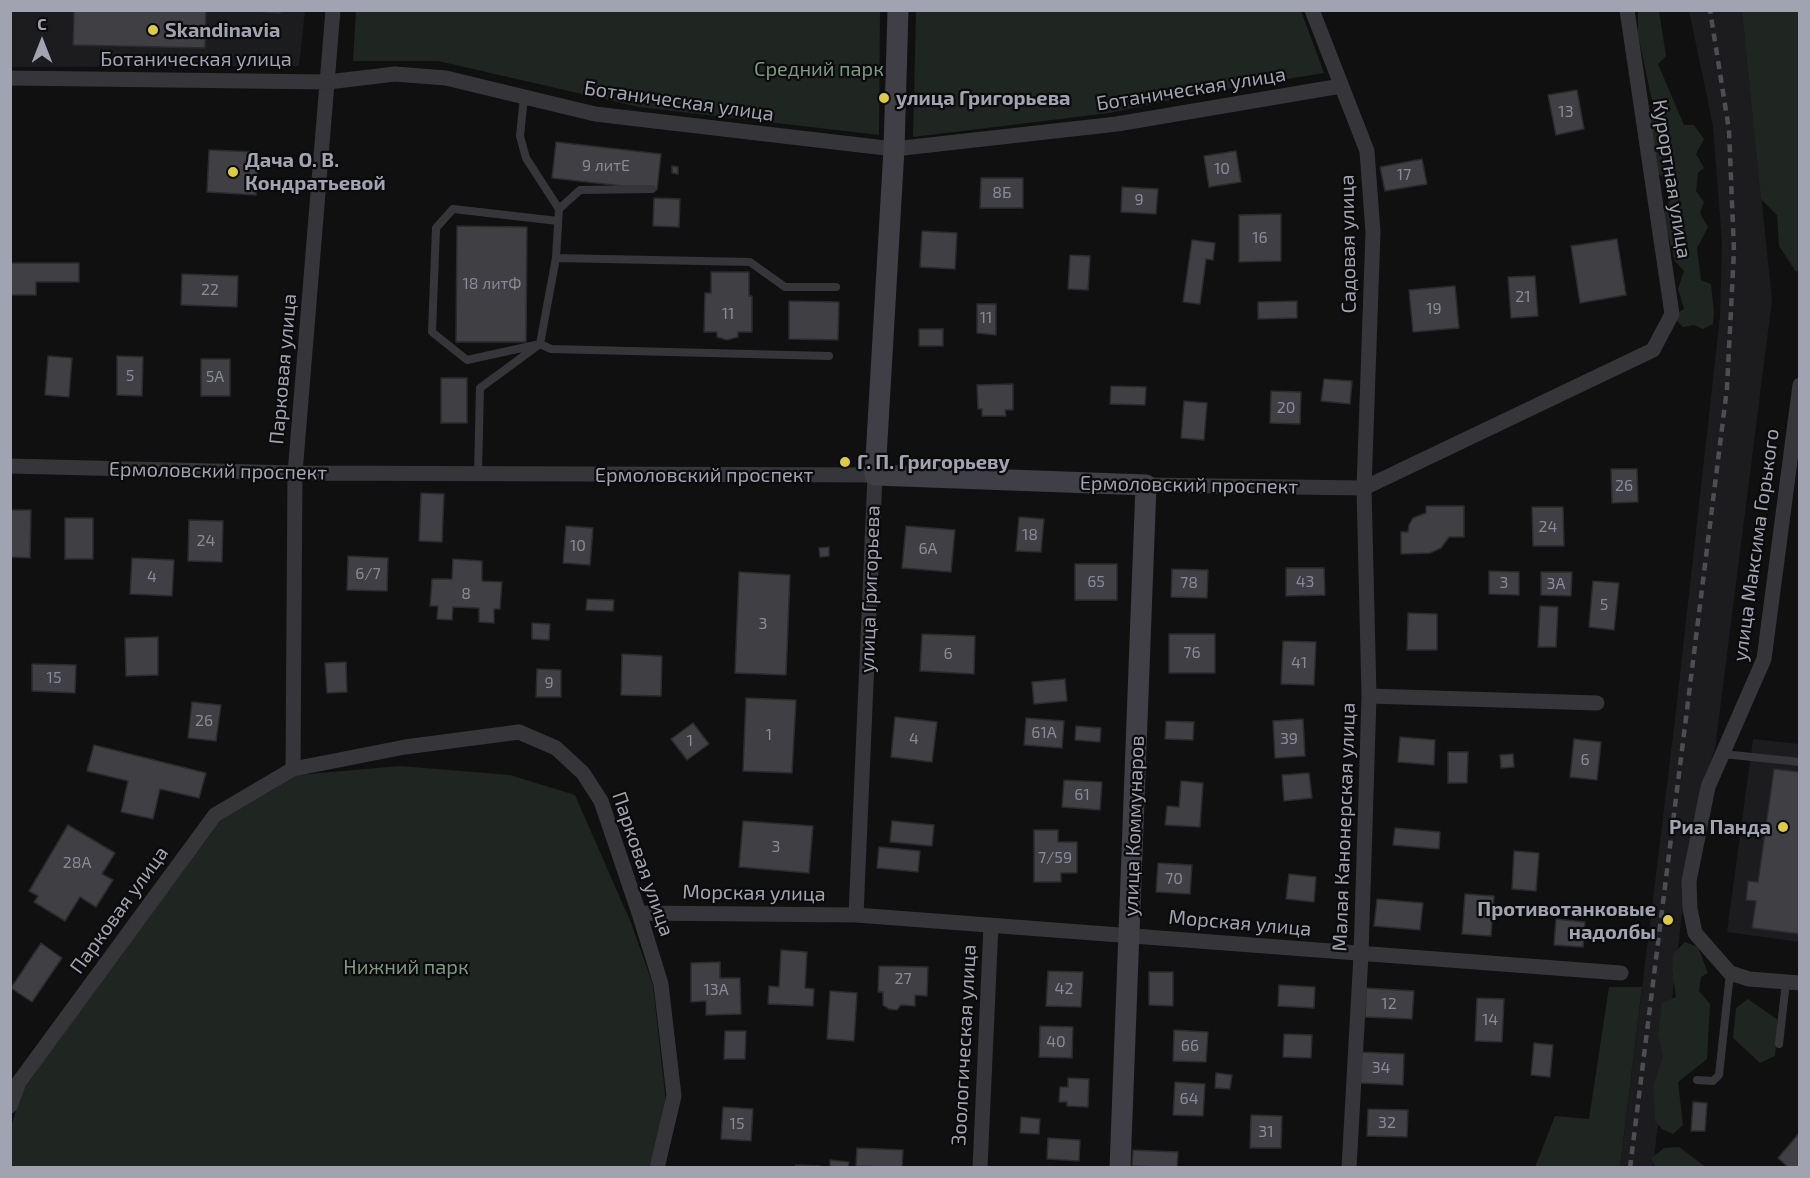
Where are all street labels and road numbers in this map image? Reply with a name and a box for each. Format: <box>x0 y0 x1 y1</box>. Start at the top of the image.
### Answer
street label: Ботаническая улица <box>100 47 292 71</box>
street label: Ботаническая улица <box>1094 62 1288 116</box>
street label: Ботаническая улица <box>582 76 776 126</box>
street label: Курортная улица <box>1648 98 1696 260</box>
street label: Садовая улица <box>1335 174 1361 314</box>
street label: Парковая улица <box>264 293 302 445</box>
street label: улица Максима Горького <box>1728 427 1784 663</box>
street label: Ермоловский проспект <box>109 457 327 485</box>
street label: Ермоловский проспект <box>595 463 813 487</box>
street label: Ермоловский проспект <box>1080 471 1298 499</box>
street label: улица Григорьева <box>855 505 885 673</box>
street label: Малая Канонерская улица <box>1328 702 1360 952</box>
street label: улица Коммунаров <box>1119 735 1149 917</box>
street label: Парковая улица <box>607 788 679 940</box>
street label: Парковая улица <box>65 842 173 978</box>
street label: Морская улица <box>682 880 826 906</box>
street label: Морская улица <box>1168 905 1312 941</box>
street label: Зоологическая улица <box>947 944 981 1146</box>

